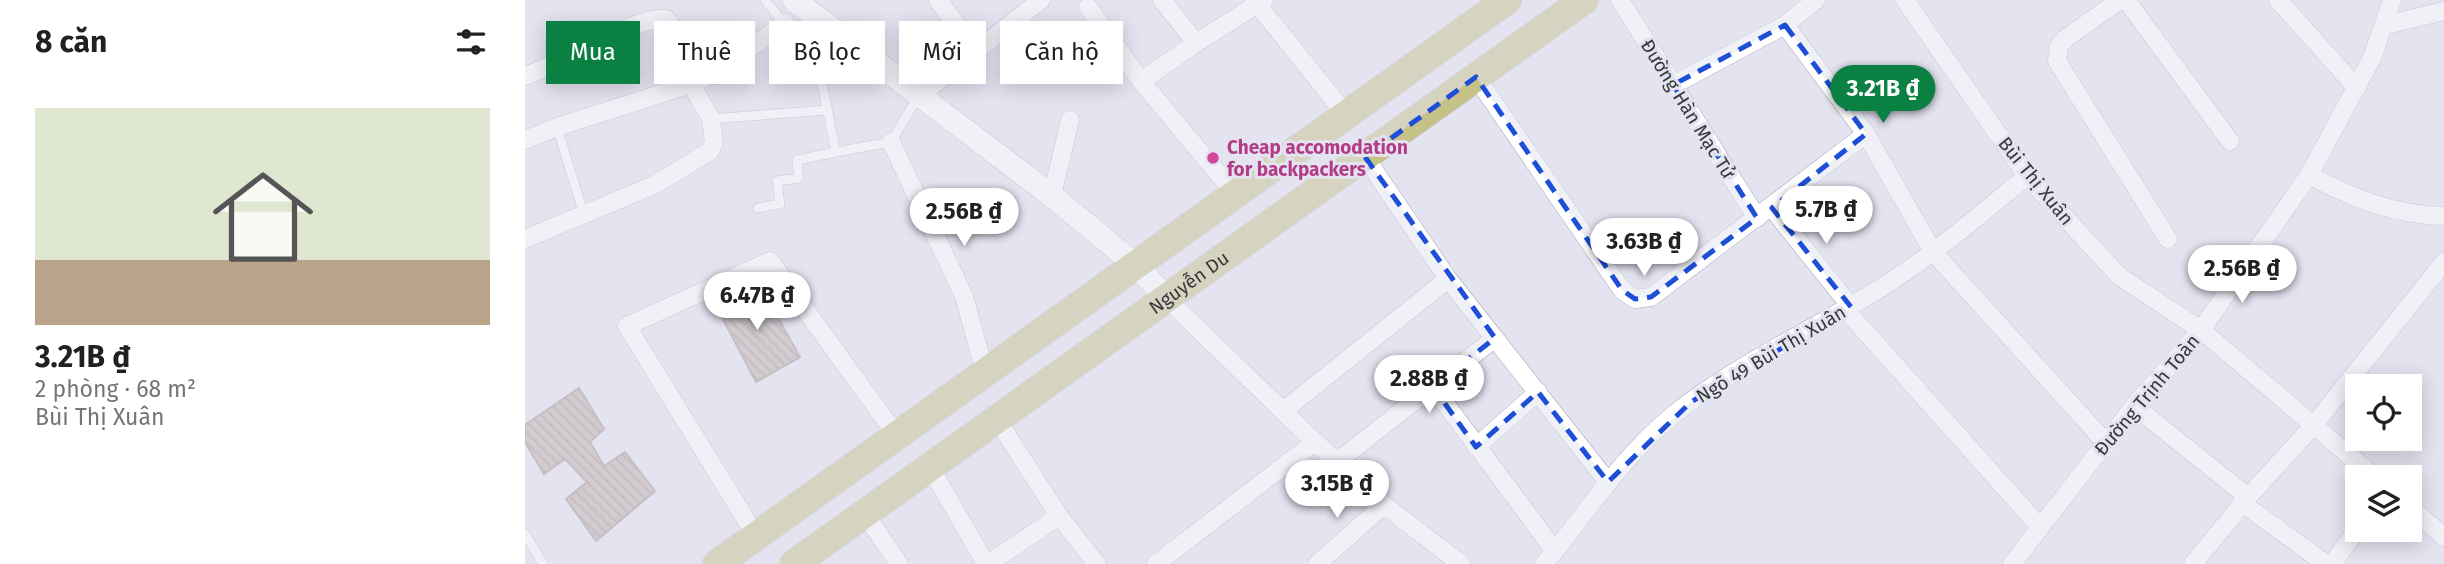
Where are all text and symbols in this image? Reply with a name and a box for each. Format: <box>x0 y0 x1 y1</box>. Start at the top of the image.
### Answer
chip: Mua <box>546 21 640 84</box>
chip: Thuê <box>654 21 755 84</box>
chip: Bộ lọc <box>769 21 885 84</box>
chip: Mới <box>899 21 986 84</box>
chip: Căn hộ <box>1000 21 1123 84</box>
icon: filters <box>452 23 490 61</box>
text: 8 căn <box>35 24 107 60</box>
street label: Đường Hàn Mạc Tử <box>1636 35 1740 183</box>
pin: 3.21B ₫ <box>1818 66 1948 125</box>
text: 3.21B ₫ <box>1846 74 1920 102</box>
street label: Bùi Thị Xuân <box>1993 132 2079 230</box>
place label: Cheap accomodation for backpackers <box>1227 136 1408 181</box>
marker: Cheap accomodation for backpackers <box>1205 150 1221 166</box>
icon: home <box>200 154 326 280</box>
pin: 5.7B ₫ <box>1769 187 1883 246</box>
pin: 2.56B ₫ <box>899 188 1029 248</box>
text: 5.7B ₫ <box>1795 195 1857 223</box>
text: 2.56B ₫ <box>926 197 1002 225</box>
pin: 3.63B ₫ <box>1579 218 1709 278</box>
text: 3.63B ₫ <box>1606 227 1682 255</box>
street label: Nguyễn Du <box>1144 246 1233 319</box>
pin: 2.56B ₫ <box>2177 246 2307 305</box>
text: 2.56B ₫ <box>2204 254 2280 282</box>
pin: 6.47B ₫ <box>692 272 822 332</box>
text: 6.47B ₫ <box>720 281 794 309</box>
street label: Ngõ 49 Bùi Thị Xuân <box>1692 300 1850 408</box>
street label: Đường Trịnh Toàn <box>2090 330 2204 460</box>
text: 3.21B ₫ <box>35 339 130 375</box>
pin: 2.88B ₫ <box>1364 356 1494 415</box>
text: 2.88B ₫ <box>1390 364 1468 392</box>
map controls <box>2345 374 2422 542</box>
button: locate <box>2345 374 2422 451</box>
text: 2 phòng · 68 m² <box>35 375 196 403</box>
text: Bùi Thị Xuân <box>35 403 165 431</box>
pin: 3.15B ₫ <box>1272 461 1402 520</box>
button: layers <box>2345 465 2422 542</box>
text: 3.15B ₫ <box>1301 469 1373 497</box>

